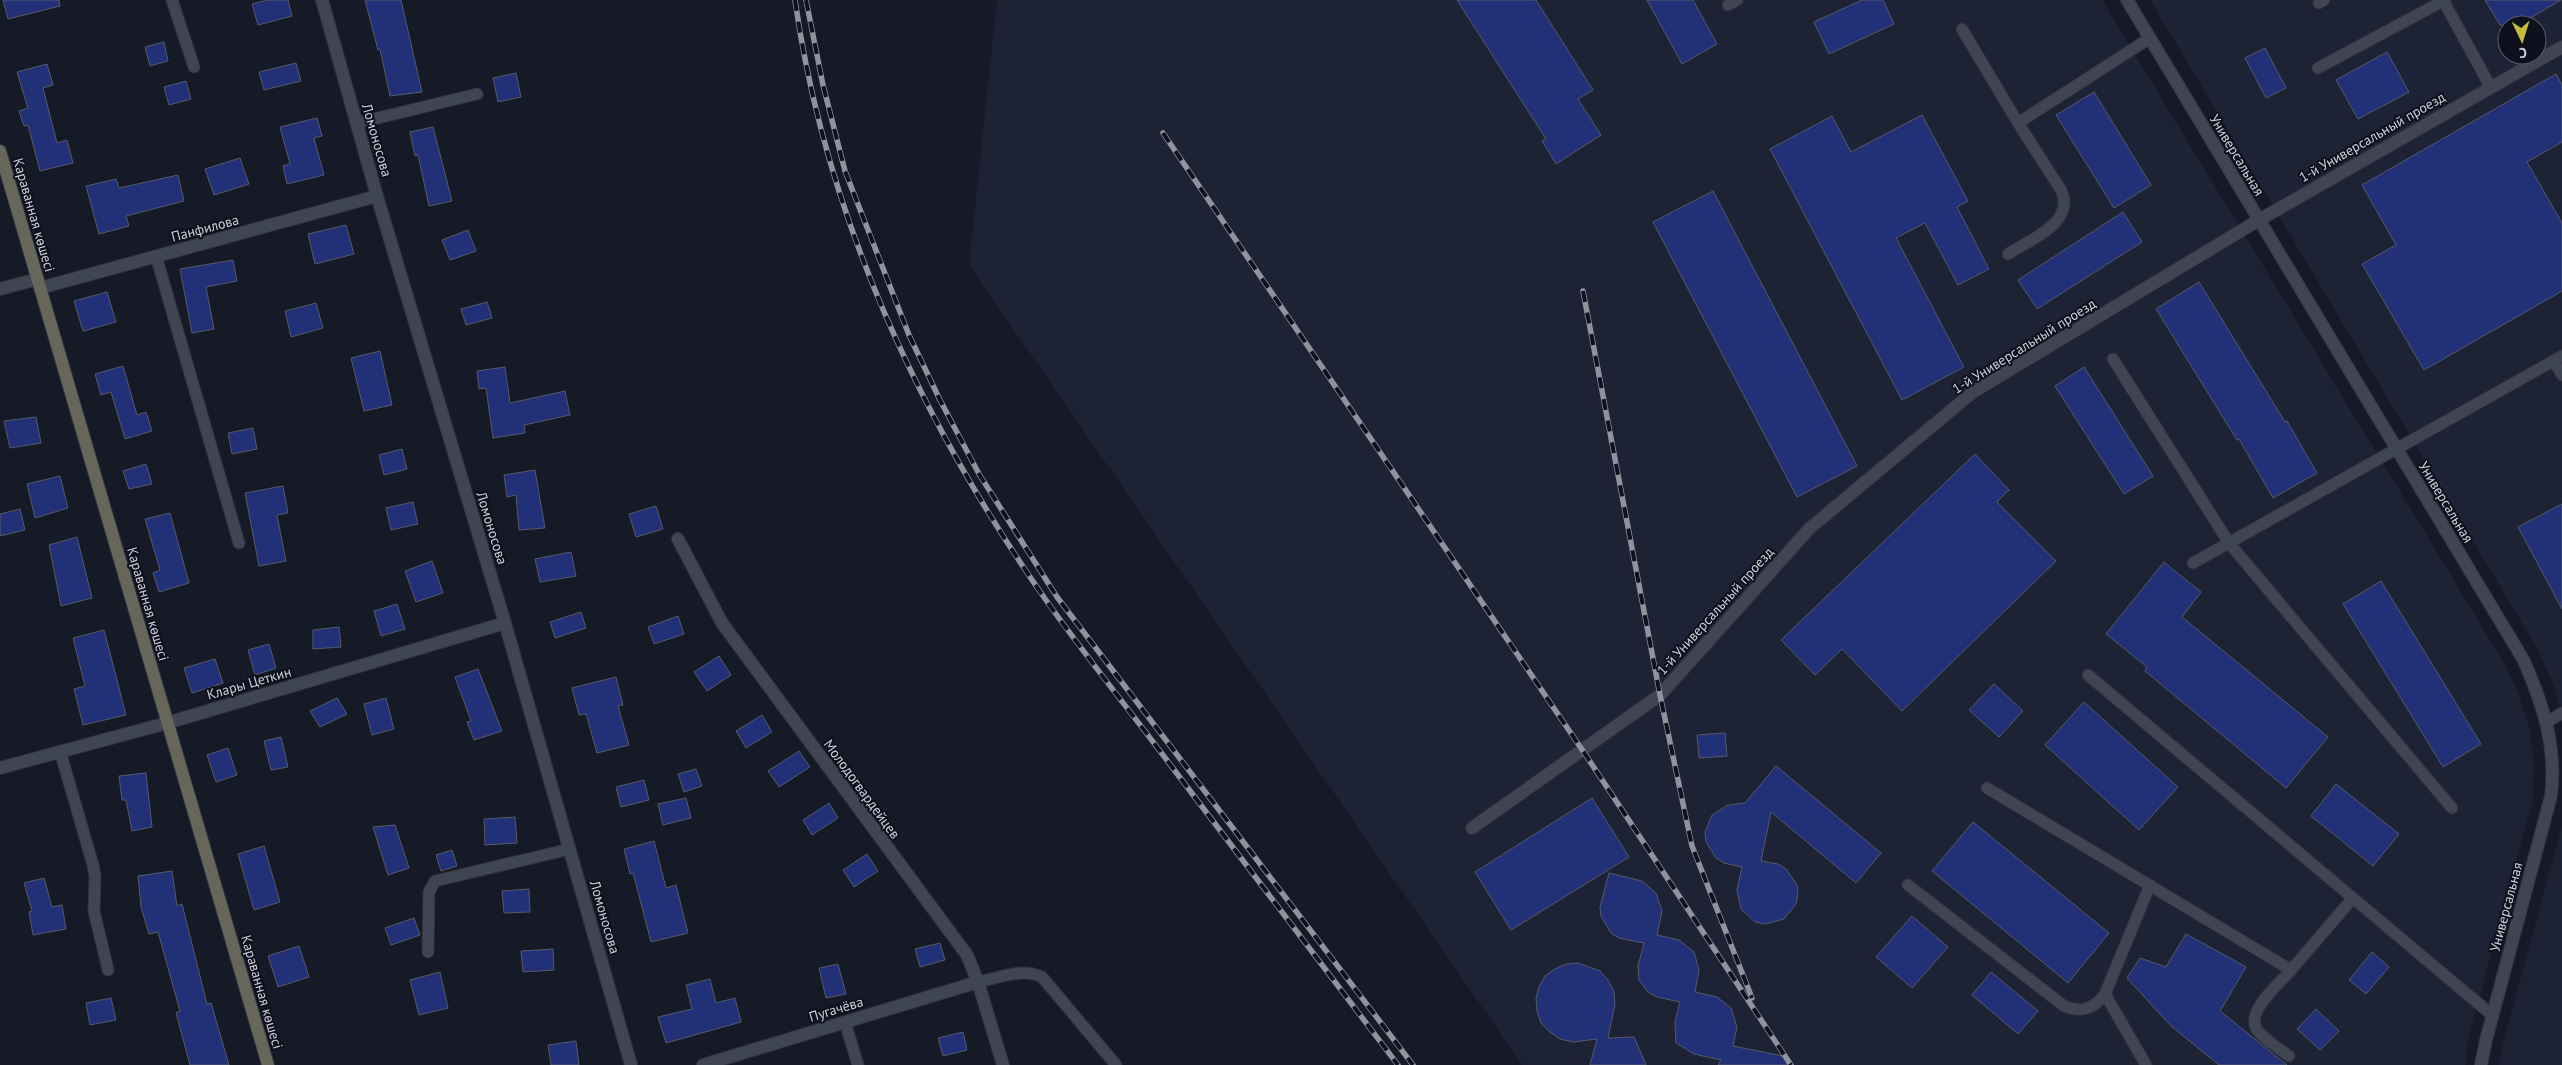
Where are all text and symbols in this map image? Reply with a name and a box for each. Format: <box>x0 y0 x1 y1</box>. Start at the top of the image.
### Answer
north arrow <box>2497 15 2547 65</box>
text: С <box>2518 44 2527 62</box>
street label: 1-й Универсальный проезд <box>2296 88 2449 186</box>
street label: Ломоносова <box>358 100 396 179</box>
street label: Универсальная <box>2206 111 2268 199</box>
street label: Караванная көшесі <box>9 156 59 274</box>
street label: Панфилова <box>169 210 241 246</box>
street label: 1-й Универсальный проезд <box>1949 294 2099 398</box>
street label: Универсальная <box>2415 458 2477 546</box>
street label: Ломоносова <box>472 488 512 567</box>
street label: 1-й Универсальный проезд <box>1653 543 1777 679</box>
street label: Караванная көшесі <box>123 545 173 663</box>
street label: Клары Цеткин <box>205 662 293 704</box>
street label: Молодогвардейцев <box>820 736 904 842</box>
street label: Универсальная <box>2485 860 2527 954</box>
street label: Ломоносова <box>586 877 624 956</box>
street label: Караванная көшесі <box>237 933 287 1051</box>
street label: Пугачёва <box>807 992 865 1026</box>

